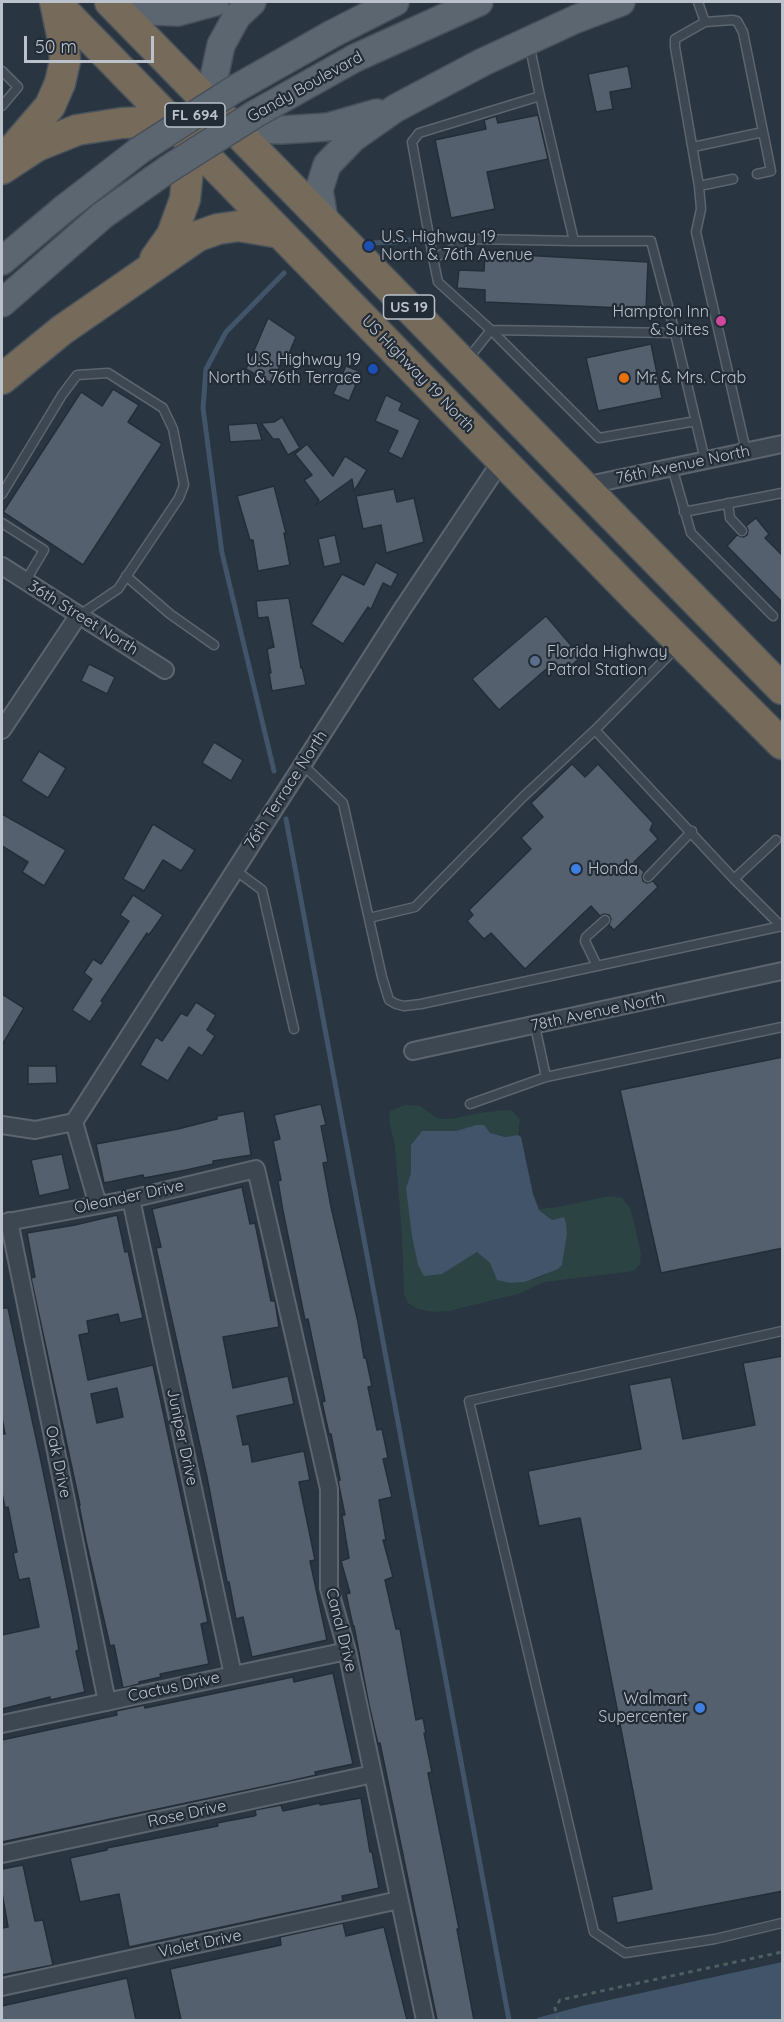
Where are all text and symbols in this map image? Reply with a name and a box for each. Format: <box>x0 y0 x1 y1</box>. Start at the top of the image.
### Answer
scale bar <box>27 24 158 62</box>
text: 50 m <box>35 35 77 58</box>
street label: Gandy Boulevard <box>244 47 366 127</box>
road number: FL 694 <box>165 103 225 127</box>
place label: U.S. Highway 19 North & 76th Avenue <box>381 227 533 265</box>
marker: U.S. Highway 19 North & 76th Avenue <box>362 239 376 253</box>
road number: US 19 <box>384 295 434 319</box>
place label: Hampton Inn & Suites <box>612 302 709 340</box>
street label: US Highway 19 North <box>357 312 479 436</box>
marker: Hampton Inn & Suites <box>714 314 728 328</box>
place label: U.S. Highway 19 North & 76th Terrace <box>208 350 361 388</box>
marker: U.S. Highway 19 North & 76th Terrace <box>366 362 380 376</box>
place label: Mr. & Mrs. Crab <box>636 368 746 388</box>
marker: Mr. & Mrs. Crab <box>617 371 631 385</box>
street label: 76th Avenue North <box>614 441 752 489</box>
street label: 36th Street North <box>25 576 141 660</box>
place label: Florida Highway Patrol Station <box>547 642 667 680</box>
marker: Florida Highway Patrol Station <box>528 654 542 668</box>
street label: 76th Terrace North <box>241 727 331 853</box>
place label: Honda <box>588 859 638 879</box>
marker: Honda <box>569 862 583 876</box>
street label: 78th Avenue North <box>529 988 667 1036</box>
street label: Oleander Drive <box>72 1176 186 1218</box>
street label: Juniper Drive <box>162 1387 202 1487</box>
street label: Oak Drive <box>41 1424 75 1500</box>
street label: Canal Drive <box>321 1586 361 1674</box>
street label: Cactus Drive <box>126 1668 222 1706</box>
place label: Walmart Supercenter <box>598 1689 688 1727</box>
marker: Walmart Supercenter <box>693 1701 707 1715</box>
street label: Rose Drive <box>146 1796 228 1832</box>
street label: Violet Drive <box>157 1926 243 1962</box>

